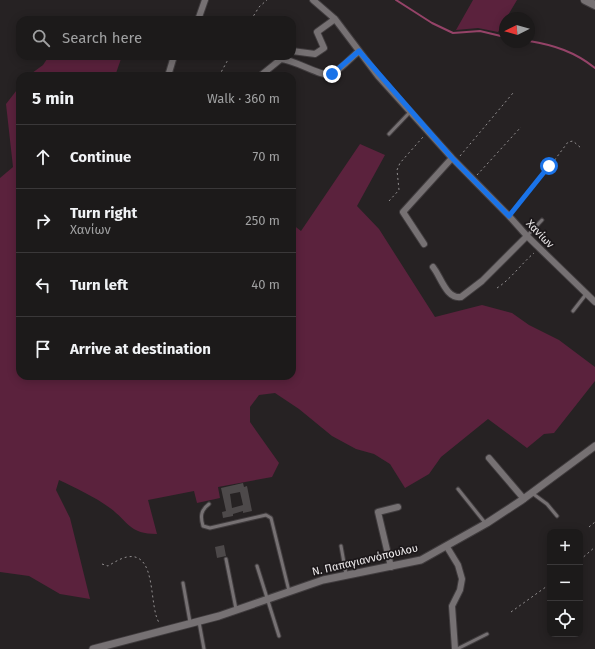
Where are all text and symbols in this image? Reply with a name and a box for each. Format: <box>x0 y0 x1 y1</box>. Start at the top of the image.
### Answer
north arrow <box>499 12 535 48</box>
search box <box>16 16 296 60</box>
icon: search <box>30 27 52 49</box>
text: Search here <box>62 29 142 47</box>
route end <box>323 65 341 83</box>
text: 5 min <box>32 88 74 109</box>
text: Walk · 360 m <box>207 91 280 106</box>
icon: ahead <box>32 146 54 168</box>
text: Continue <box>70 148 131 166</box>
text: 70 m <box>253 149 280 164</box>
route start <box>540 157 558 175</box>
text: Turn right <box>70 204 137 222</box>
icon: right <box>32 210 54 232</box>
text: 250 m <box>245 213 280 228</box>
street label: Χανίων <box>523 217 557 251</box>
text: Χανίων <box>70 222 111 237</box>
icon: left <box>32 274 54 296</box>
text: Turn left <box>70 276 128 294</box>
text: 40 m <box>251 277 280 292</box>
icon: arrive <box>32 338 54 360</box>
text: Arrive at destination <box>70 340 211 358</box>
map controls <box>547 529 583 637</box>
button: + <box>547 529 583 565</box>
street label: Ν. Παπαγιαννόπουλου <box>311 541 419 579</box>
button: − <box>547 565 583 601</box>
button: locate <box>547 601 583 637</box>

